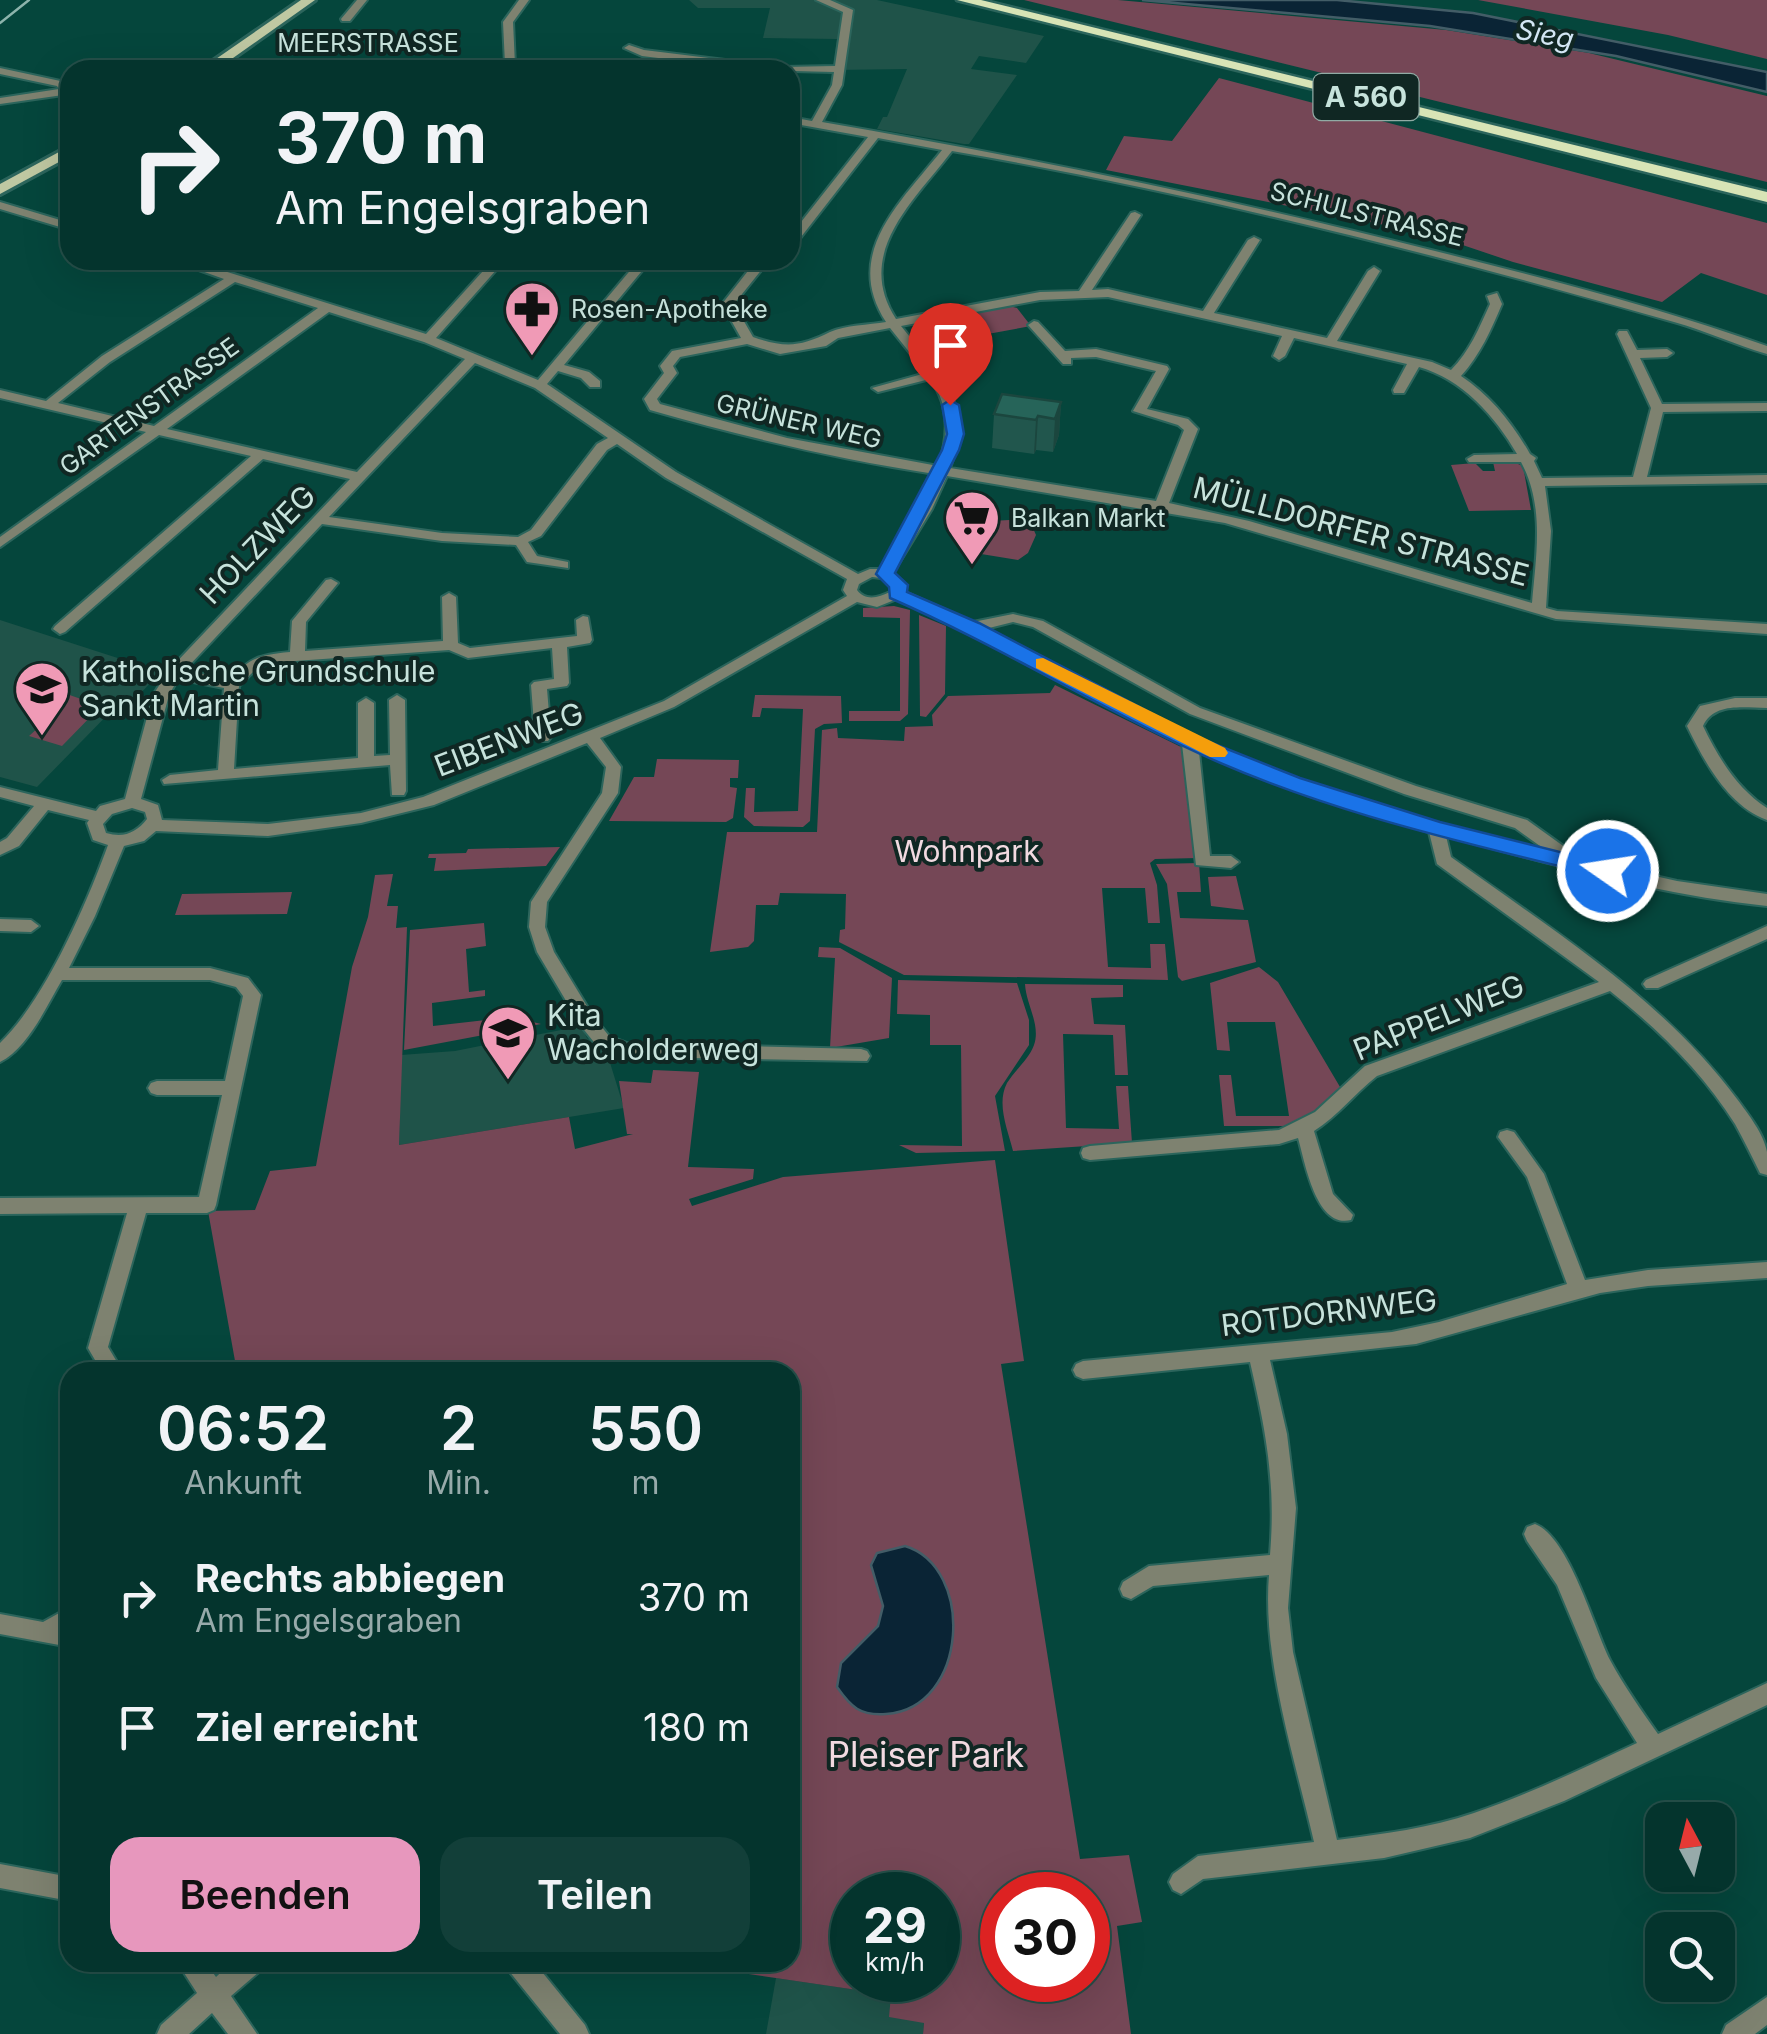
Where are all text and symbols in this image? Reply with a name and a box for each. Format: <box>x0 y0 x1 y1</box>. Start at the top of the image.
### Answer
water label: Sieg <box>1513 12 1577 56</box>
street label: MEERSTRASSE <box>277 28 459 58</box>
road number: A 560 <box>1314 74 1418 120</box>
text: 370 m <box>275 95 487 180</box>
icon: right <box>110 100 240 230</box>
street label: SCHULSTRASSE <box>1267 175 1467 253</box>
text: Am Engelsgraben <box>275 180 650 235</box>
pharmacy icon: Rosen-Apotheke <box>502 279 562 358</box>
place label: Rosen-Apotheke <box>571 294 768 324</box>
pin <box>908 303 993 406</box>
icon: arrive <box>923 318 978 373</box>
street label: GARTENSTRASSE <box>54 331 244 481</box>
street label: GRÜNER WEG <box>713 387 885 455</box>
street label: MÜLLDORFER STRASSE <box>1190 469 1533 593</box>
street label: HOLZWEG <box>192 477 323 611</box>
supermarket icon: Balkan Markt <box>942 488 1002 567</box>
place label: Balkan Markt <box>1011 503 1165 533</box>
place label: Katholische Grundschule Sankt Martin <box>81 653 435 723</box>
school or university icon: Katholische Grundschule Sankt Martin <box>12 659 72 738</box>
street label: EIBENWEG <box>429 694 588 784</box>
position arrow <box>1556 819 1660 923</box>
park label: Wohnpark <box>894 833 1040 869</box>
street label: PAPPELWEG <box>1348 966 1529 1068</box>
place label: Kita Wacholderweg <box>547 997 759 1067</box>
school or university icon: Kita Wacholderweg <box>478 1003 538 1082</box>
street label: ROTDORNWEG <box>1219 1281 1439 1343</box>
text: 06:52 <box>157 1392 329 1464</box>
text: 2 <box>440 1392 477 1464</box>
text: 550 <box>588 1392 703 1464</box>
text: Ankunft <box>184 1463 302 1502</box>
text: Min. <box>426 1463 491 1502</box>
text: m <box>631 1463 660 1502</box>
text: Rechts abbiegen <box>195 1555 505 1601</box>
icon: right <box>110 1570 165 1625</box>
text: 370 m <box>638 1574 750 1620</box>
text: Am Engelsgraben <box>195 1601 462 1640</box>
icon: arrive <box>110 1700 165 1755</box>
text: Ziel erreicht <box>195 1704 418 1750</box>
text: 180 m <box>643 1704 750 1750</box>
park label: Pleiser Park <box>828 1733 1024 1775</box>
north arrow <box>1645 1802 1735 1892</box>
map controls <box>1645 1802 1735 2002</box>
button: Beenden <box>110 1837 420 1952</box>
button: Teilen <box>440 1837 750 1952</box>
speed limit sign: 30 <box>980 1872 1110 2002</box>
text: 29 <box>863 1895 927 1955</box>
button: search <box>1645 1912 1735 2002</box>
text: km/h <box>865 1947 925 1977</box>

